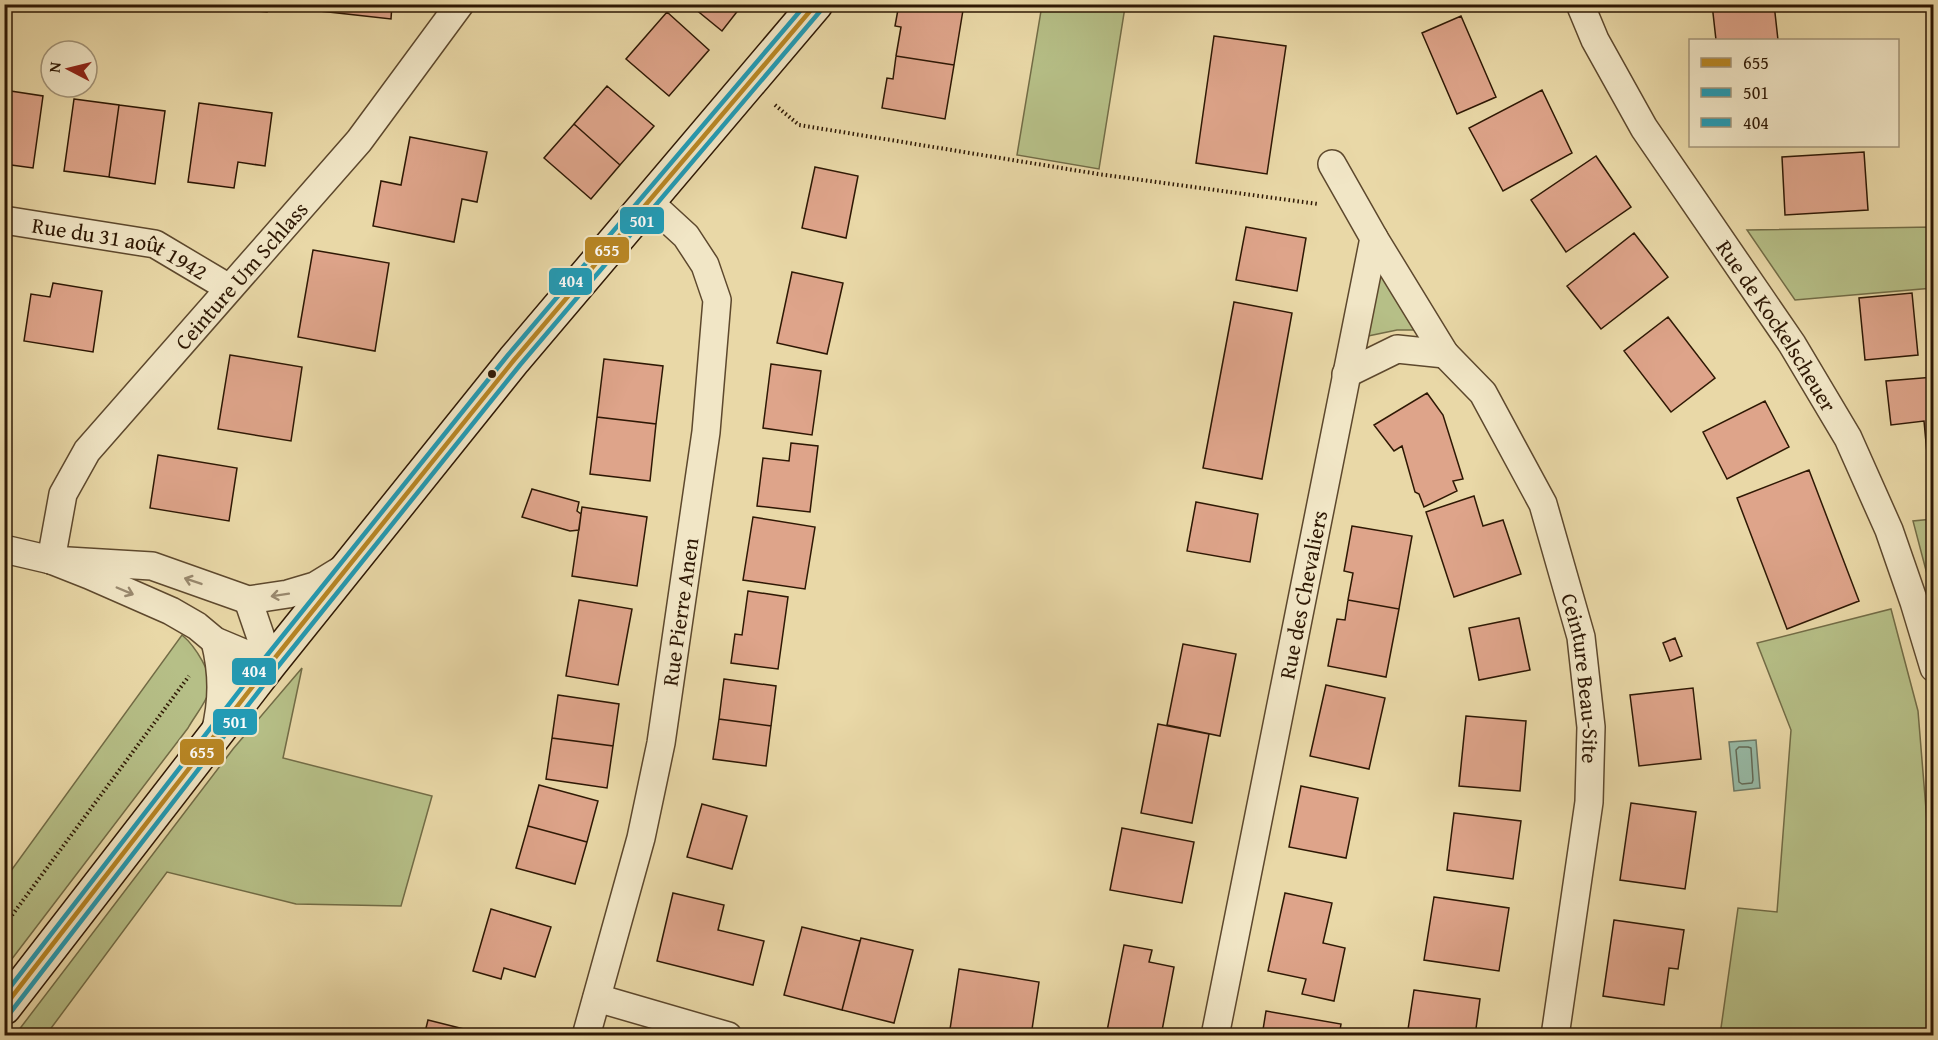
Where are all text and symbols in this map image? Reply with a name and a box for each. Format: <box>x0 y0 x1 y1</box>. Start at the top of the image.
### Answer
north arrow <box>39 39 99 99</box>
legend <box>1689 39 1899 147</box>
text: 655 <box>1743 49 1769 76</box>
text: N <box>42 60 67 74</box>
text: 501 <box>1743 79 1769 106</box>
text: 404 <box>1743 109 1769 136</box>
street label: Ceinture Um Schlass <box>167 194 315 357</box>
line badge: 501 <box>619 206 665 235</box>
street label: Rue du 31 août 1942 <box>30 209 214 288</box>
text: 501 <box>630 209 654 233</box>
street label: Rue de Kockelscheuer <box>1709 233 1845 418</box>
line badge: 655 <box>584 236 630 264</box>
text: 655 <box>595 238 619 262</box>
line badge: 404 <box>548 267 593 296</box>
text: 404 <box>559 269 583 293</box>
unlabelled marker <box>486 368 498 380</box>
street label: Rue des Chevaliers <box>1270 507 1335 682</box>
street label: Rue Pierre Anen <box>653 535 707 688</box>
one-way arrow <box>184 574 203 585</box>
one-way arrow <box>115 586 133 597</box>
street label: Ceinture Beau-Site <box>1553 589 1607 764</box>
one-way arrow <box>271 590 290 601</box>
line badge: 404 <box>231 657 277 686</box>
text: 404 <box>242 659 266 683</box>
line badge: 501 <box>212 708 258 736</box>
text: 501 <box>223 710 247 734</box>
line badge: 655 <box>179 738 225 766</box>
text: 655 <box>190 740 214 764</box>

